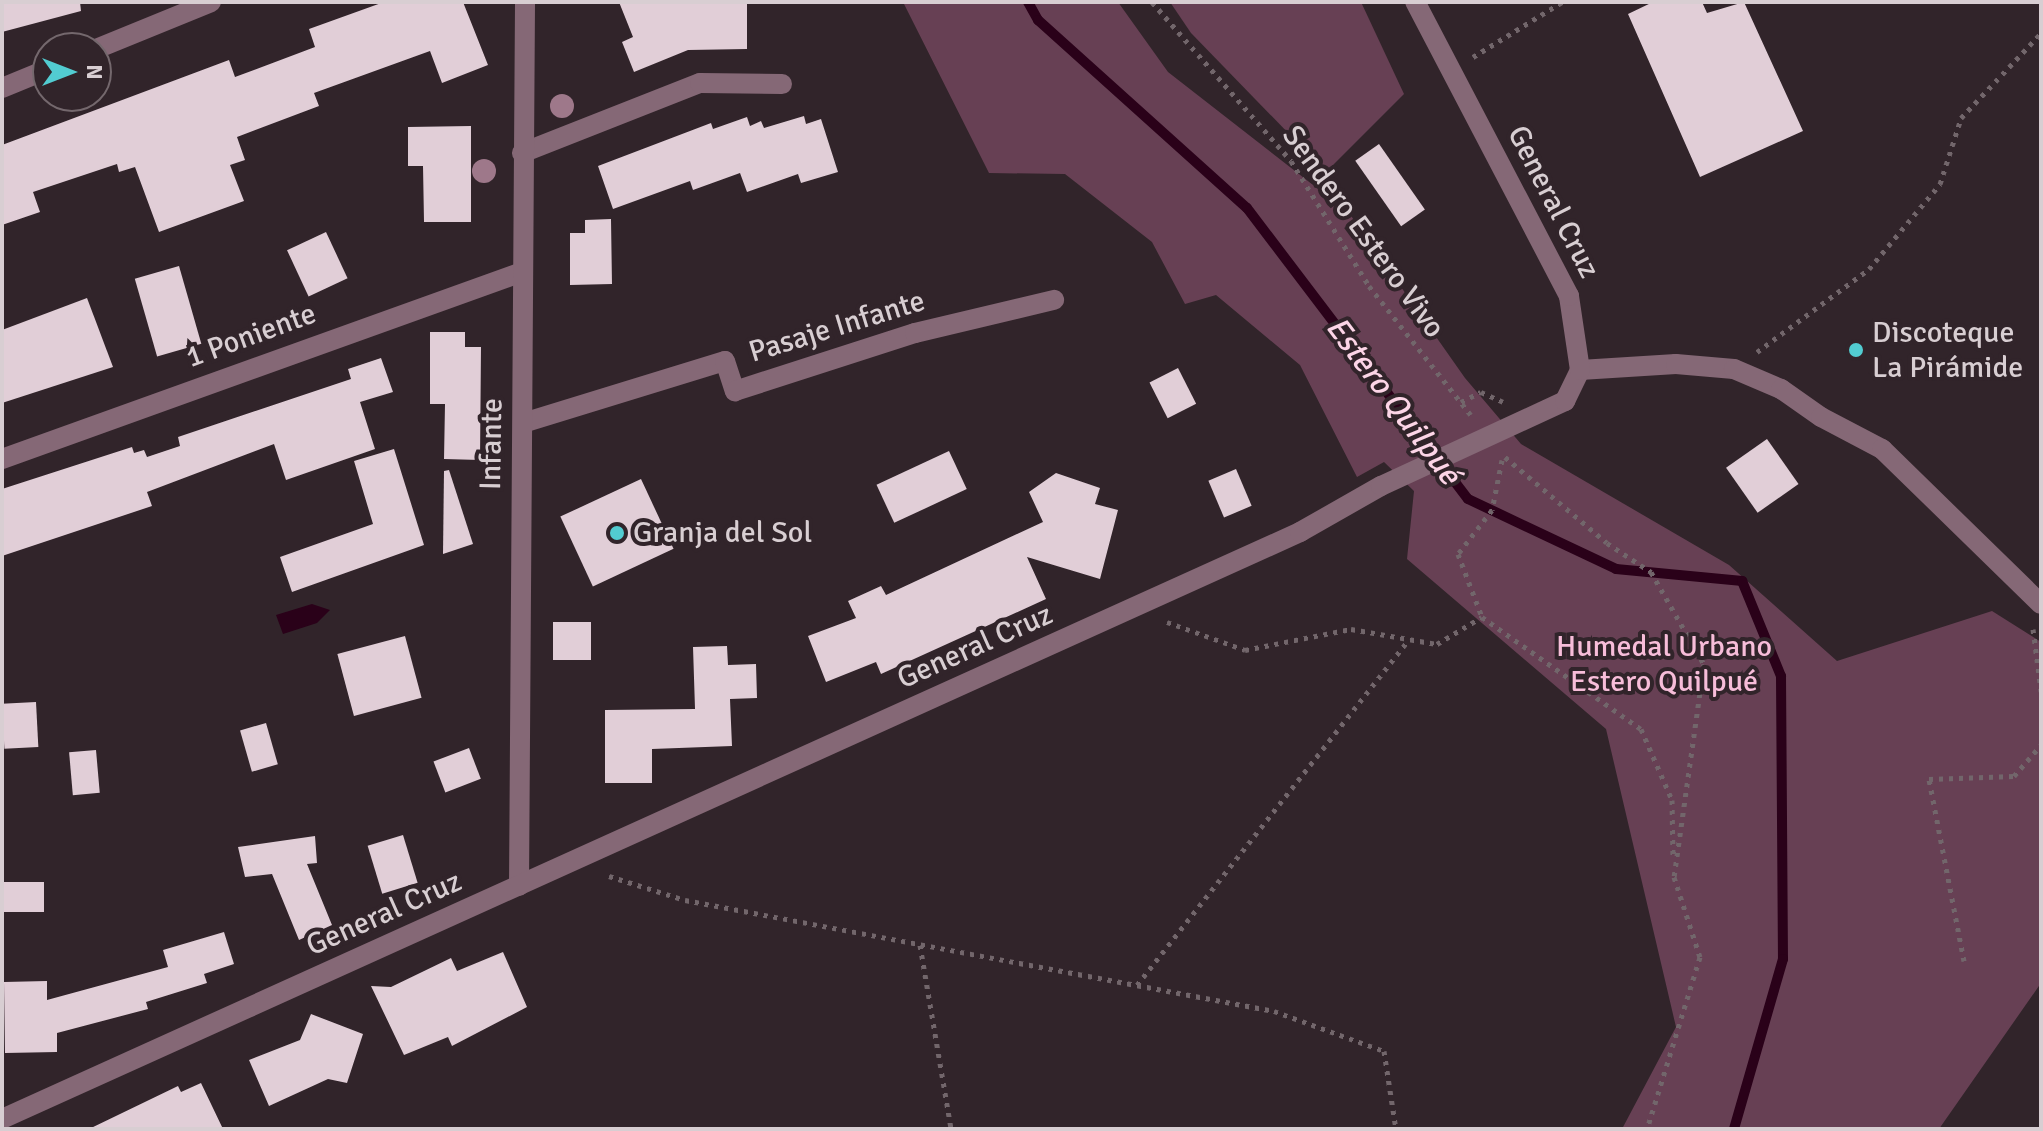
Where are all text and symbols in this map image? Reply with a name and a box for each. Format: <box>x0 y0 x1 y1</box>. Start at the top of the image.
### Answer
north arrow <box>32 32 112 112</box>
text: N <box>81 64 108 80</box>
street label: Sendero Estero Vivo <box>1274 119 1452 345</box>
street label: General Cruz <box>1499 120 1607 284</box>
street label: Pasaje Infante <box>745 283 929 371</box>
street label: 1 Poniente <box>181 296 321 376</box>
water label: Estero Quilpué <box>1317 309 1469 493</box>
place label: Discoteque La Pirámide <box>1872 315 2023 386</box>
marker: Discoteque La Pirámide <box>1847 341 1865 359</box>
street label: Infante <box>473 398 511 490</box>
place label: Granja del Sol <box>633 515 812 551</box>
marker: Granja del Sol <box>608 524 626 542</box>
street label: General Cruz <box>892 597 1058 697</box>
park label: Humedal Urbano Estero Quilpué <box>1556 629 1772 700</box>
street label: General Cruz <box>301 864 467 964</box>

